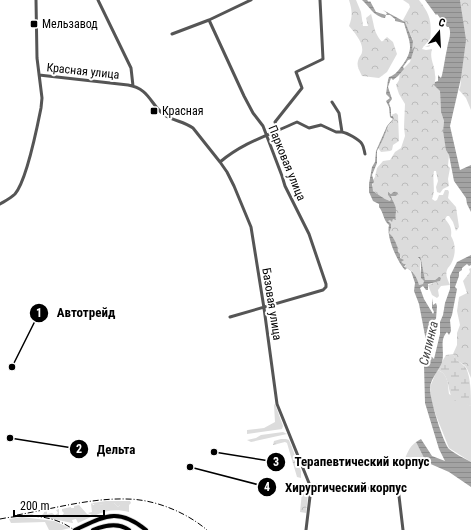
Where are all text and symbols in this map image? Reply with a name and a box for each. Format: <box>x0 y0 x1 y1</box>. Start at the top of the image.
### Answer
north arrow <box>419 12 459 52</box>
text: С <box>437 16 447 30</box>
place label: Мельзавод <box>42 17 98 31</box>
marker: Мельзавод <box>29 19 39 29</box>
street label: Красная улица <box>46 60 120 82</box>
place label: Красная <box>162 104 203 118</box>
marker: Красная <box>149 106 159 116</box>
street label: Парковая улица <box>265 123 309 203</box>
street label: Базовая улица <box>259 267 285 341</box>
callout: Автотрейд <box>29 300 123 325</box>
text: Автотрейд <box>57 305 116 320</box>
text: 1 <box>36 306 42 320</box>
water label: Силинка <box>416 319 441 367</box>
callout: Дельта <box>69 437 143 462</box>
text: 2 <box>76 442 82 456</box>
text: Дельта <box>97 442 135 457</box>
callout: Терапевтический корпус <box>266 449 437 474</box>
text: Терапевтический корпус <box>294 454 430 469</box>
text: 3 <box>273 455 279 469</box>
callout: Хирургический корпус <box>257 475 415 500</box>
text: 4 <box>264 480 270 494</box>
text: Хирургический корпус <box>285 480 407 495</box>
scale bar <box>14 492 104 518</box>
text: 200 m <box>20 499 50 513</box>

